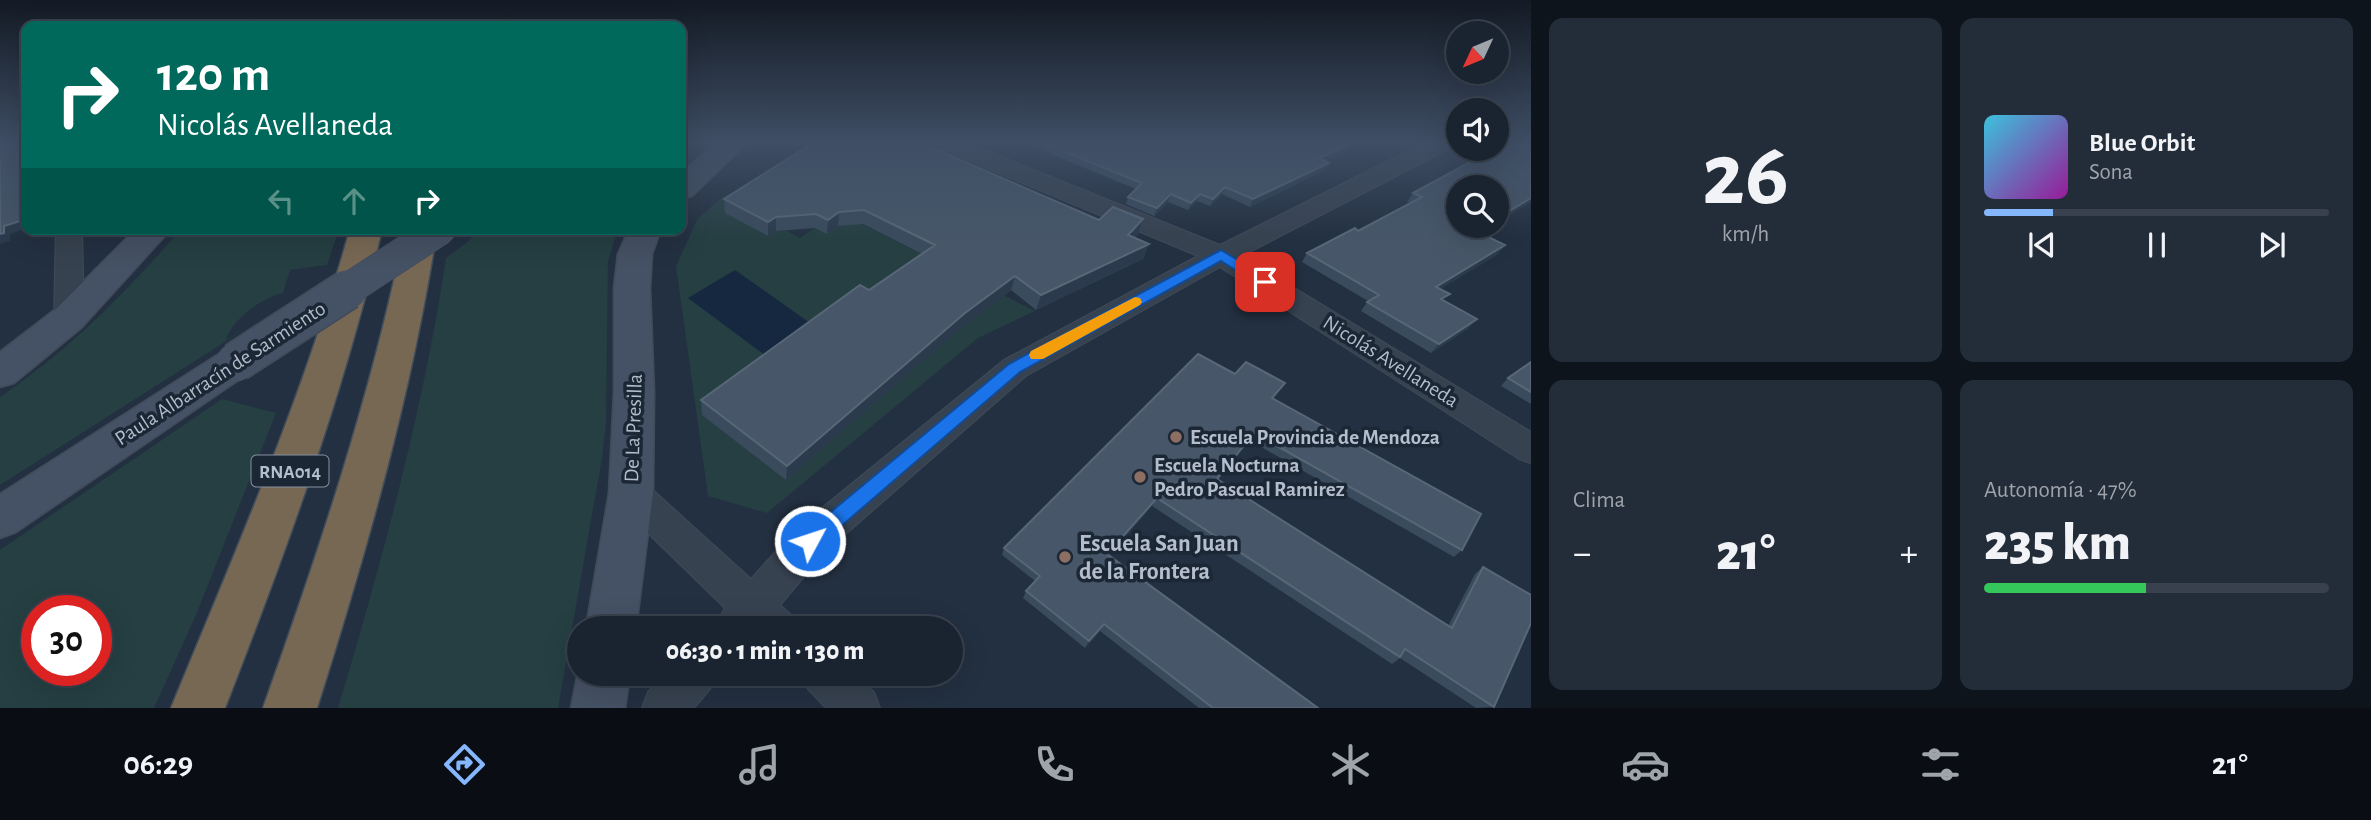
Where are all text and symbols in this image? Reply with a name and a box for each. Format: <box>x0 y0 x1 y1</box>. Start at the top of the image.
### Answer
north arrow <box>1446 21 1508 84</box>
map controls <box>1446 21 1509 238</box>
icon: right <box>42 49 133 140</box>
text: 120 m <box>157 51 270 100</box>
button: sound <box>1446 98 1509 161</box>
text: Nicolás Avellaneda <box>157 109 393 141</box>
text: 26 <box>1702 130 1789 221</box>
text: Blue Orbit <box>2089 130 2195 156</box>
text: Sona <box>2089 161 2133 184</box>
button: search <box>1446 175 1509 238</box>
icon: left <box>262 182 300 220</box>
icon: ahead <box>335 182 373 220</box>
icon: right <box>408 182 446 220</box>
text: km/h <box>1722 223 1769 246</box>
icon: previous <box>2023 226 2061 264</box>
icon: pause <box>2138 226 2176 264</box>
icon: next <box>2253 226 2291 264</box>
pin <box>1235 252 1295 312</box>
icon: arrive <box>1246 263 1284 301</box>
street label: Paula Albarracín de Sarmiento <box>111 298 329 449</box>
street label: Nicolás Avellaneda <box>1319 311 1462 412</box>
street label: De La Presilla <box>621 373 646 483</box>
place label: Escuela Provincia de Mendoza <box>1190 427 1440 448</box>
marker: Escuela Provincia de Mendoza <box>1168 429 1184 445</box>
place label: Escuela Nocturna Pedro Pascual Ramirez <box>1154 455 1345 500</box>
road number: RNA014 <box>252 456 328 486</box>
marker: Escuela Nocturna Pedro Pascual Ramirez <box>1132 469 1148 485</box>
text: Autonomía · 47% <box>1984 479 2137 502</box>
text: Clima <box>1573 489 1625 512</box>
position arrow <box>773 504 847 578</box>
text: 235 km <box>1984 517 2131 569</box>
text: 21° <box>1716 527 1775 579</box>
place label: Escuela San Juan de la Frontera <box>1079 532 1239 584</box>
text: − <box>1573 535 1591 573</box>
text: + <box>1900 535 1918 573</box>
marker: Escuela San Juan de la Frontera <box>1057 549 1073 565</box>
speed limit sign: 30 <box>21 595 112 686</box>
text: 06:30 · 1 min · 130 m <box>666 638 864 664</box>
icon: directions <box>440 740 489 789</box>
icon: music <box>735 740 784 789</box>
icon: phone <box>1030 740 1079 789</box>
icon: climate <box>1326 740 1375 789</box>
icon: car <box>1621 740 1670 789</box>
icon: filters <box>1916 740 1965 789</box>
text: 06:29 <box>123 748 193 780</box>
text: 21° <box>2212 748 2248 780</box>

